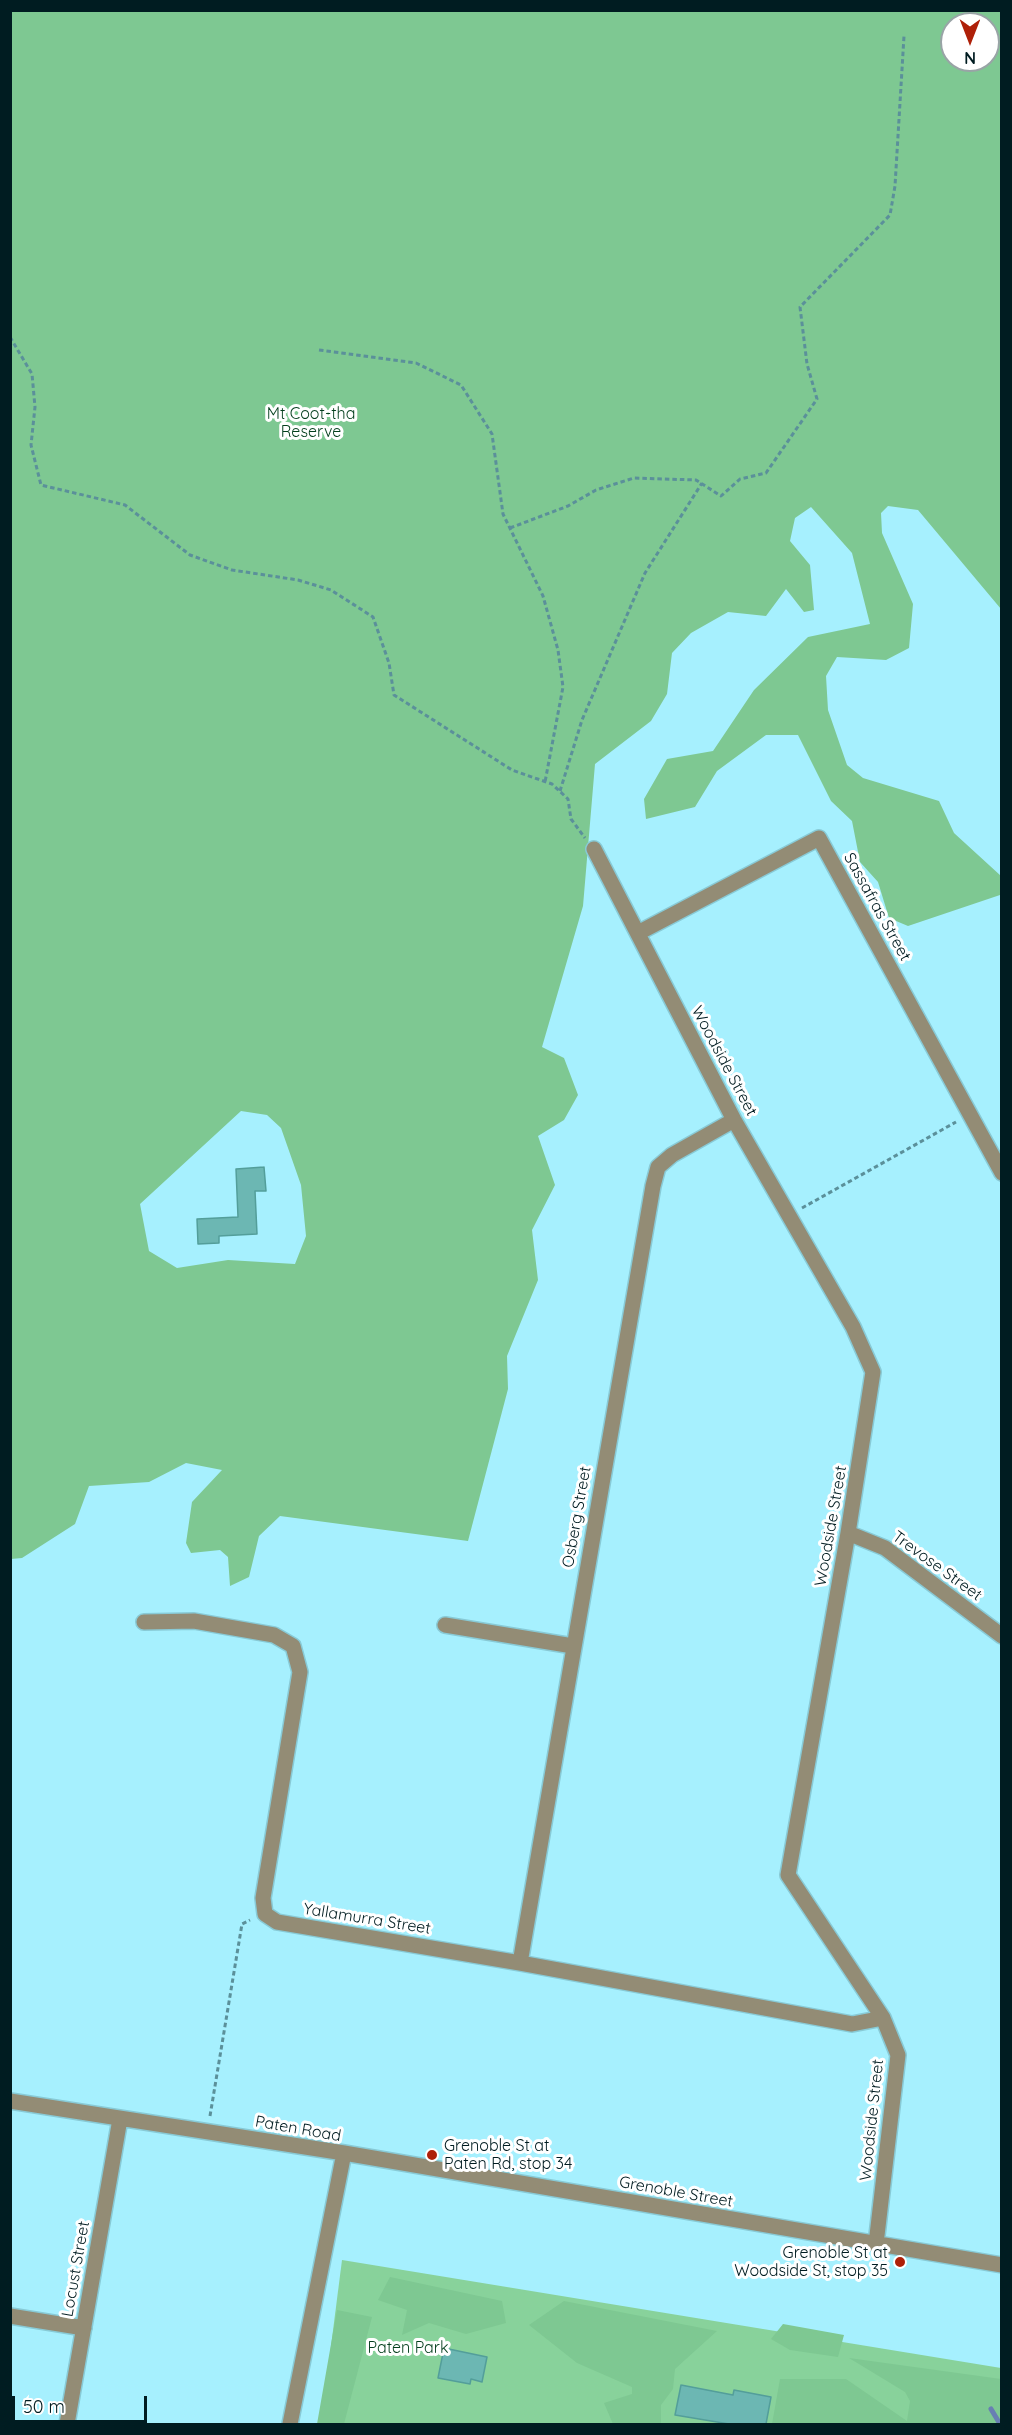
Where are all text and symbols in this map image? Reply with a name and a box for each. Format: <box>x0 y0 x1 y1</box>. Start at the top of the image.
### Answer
north arrow <box>940 12 1000 72</box>
text: N <box>964 48 976 68</box>
park label: Mt Coot-tha Reserve <box>267 404 355 442</box>
street label: Sassafras Street <box>839 850 915 964</box>
street label: Woodside Street <box>687 1003 761 1119</box>
street label: Woodside Street <box>811 1464 851 1588</box>
street label: Osberg Street <box>559 1465 595 1569</box>
street label: Trevose Street <box>888 1527 986 1605</box>
street label: Yallamurra Street <box>302 1899 432 1939</box>
street label: Woodside Street <box>856 2058 888 2182</box>
street label: Paten Road <box>254 2112 342 2146</box>
place label: Grenoble St at Paten Rd, stop 34 <box>444 2136 572 2174</box>
marker: Grenoble St at Paten Rd, stop 34 <box>425 2148 439 2162</box>
street label: Grenoble Street <box>618 2173 734 2211</box>
street label: Locust Street <box>58 2220 94 2318</box>
place label: Grenoble St at Woodside St, stop 35 <box>734 2243 888 2281</box>
marker: Grenoble St at Woodside St, stop 35 <box>893 2255 907 2269</box>
park label: Paten Park <box>367 2338 449 2358</box>
scale bar <box>15 2384 150 2422</box>
text: 50 m <box>23 2395 65 2418</box>

